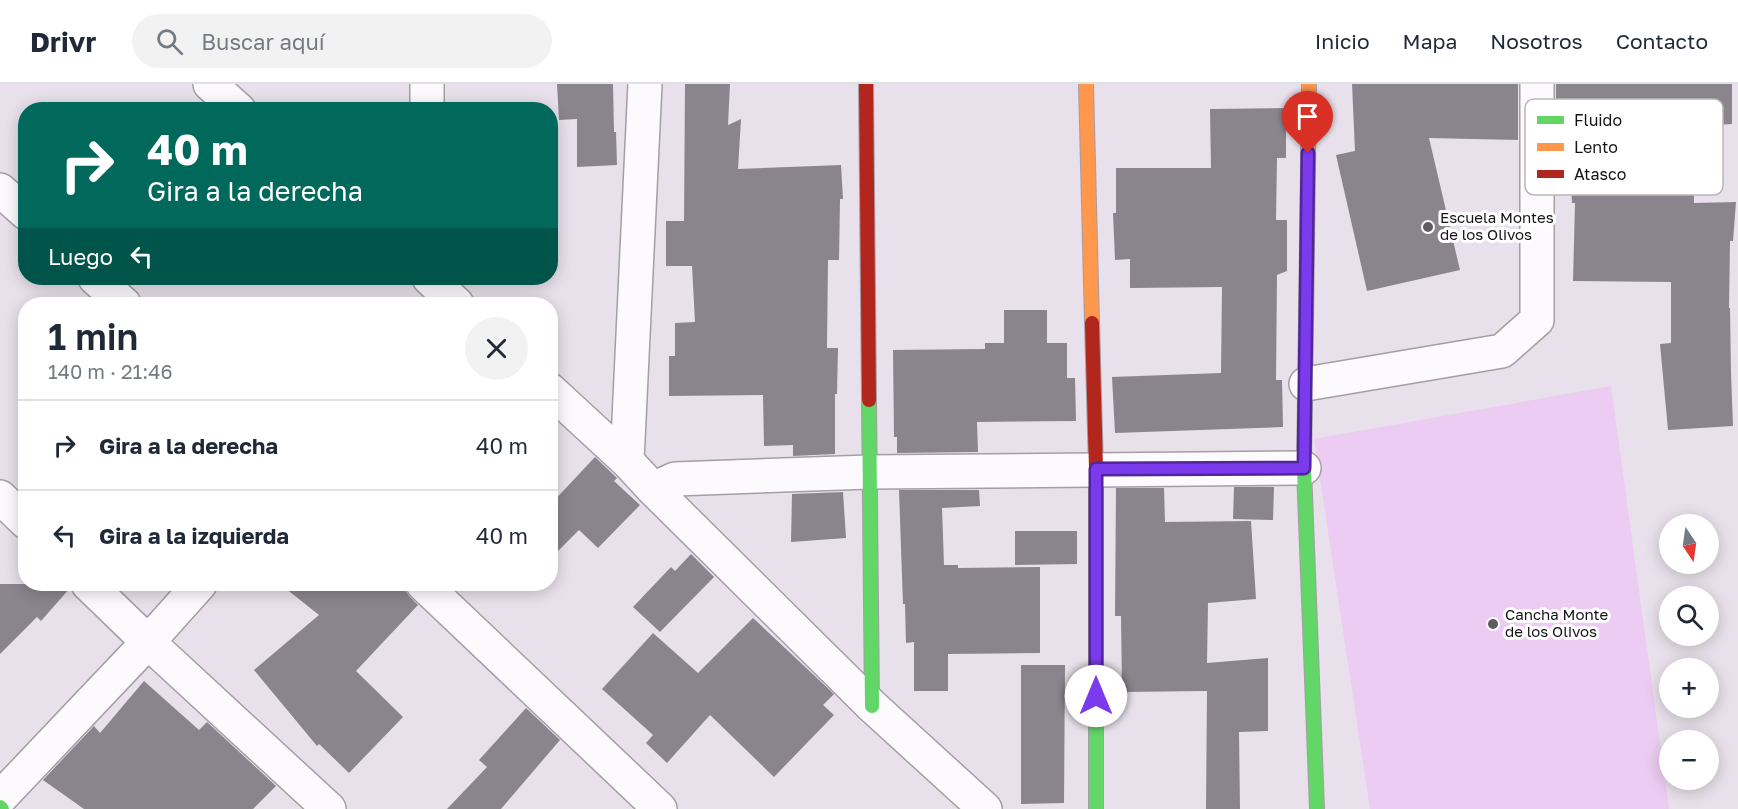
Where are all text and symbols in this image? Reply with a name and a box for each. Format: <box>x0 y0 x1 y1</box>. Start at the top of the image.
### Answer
search box <box>132 14 552 68</box>
text: Drivr <box>30 25 96 58</box>
icon: search <box>153 25 186 58</box>
text: Buscar aquí <box>201 28 325 55</box>
text: Inicio <box>1315 28 1370 54</box>
text: Mapa <box>1403 28 1457 54</box>
text: Nosotros <box>1490 28 1583 54</box>
text: Contacto <box>1616 28 1708 54</box>
pin <box>1282 91 1333 153</box>
legend <box>1525 99 1723 195</box>
icon: arrive <box>1291 100 1324 133</box>
text: Fluido <box>1574 110 1622 130</box>
text: 40 m <box>147 124 248 174</box>
icon: right <box>48 126 126 204</box>
text: Lento <box>1574 137 1618 157</box>
text: Atasco <box>1574 164 1626 184</box>
text: Gira a la derecha <box>147 175 363 207</box>
place label: Escuela Montes de los Olivos <box>1440 208 1554 243</box>
marker: Escuela Montes de los Olivos <box>1421 220 1435 234</box>
icon: left <box>125 240 158 273</box>
text: Luego <box>48 243 113 270</box>
text: 1 min <box>48 315 138 358</box>
button: close <box>465 317 528 380</box>
text: 140 m · 21:46 <box>48 359 173 383</box>
icon: right <box>48 429 81 462</box>
text: Gira a la derecha <box>99 432 278 459</box>
text: 40 m <box>476 432 528 459</box>
north arrow <box>1659 514 1719 574</box>
map controls <box>1659 514 1719 790</box>
icon: left <box>48 519 81 552</box>
text: Gira a la izquierda <box>99 522 289 549</box>
text: 40 m <box>476 522 528 549</box>
button: search <box>1659 586 1719 646</box>
place label: Cancha Monte de los Olivos <box>1505 605 1609 640</box>
marker: Cancha Monte de los Olivos <box>1486 617 1500 631</box>
button: + <box>1659 658 1719 718</box>
position arrow <box>1064 664 1128 728</box>
button: − <box>1659 730 1719 790</box>

